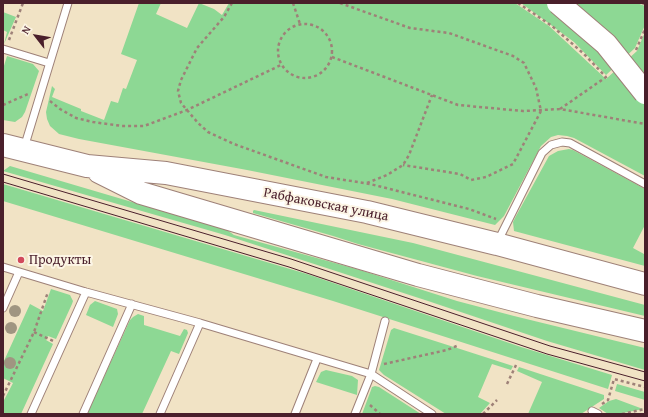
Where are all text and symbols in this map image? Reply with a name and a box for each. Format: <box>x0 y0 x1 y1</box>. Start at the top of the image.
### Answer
north arrow <box>16 16 56 56</box>
text: N <box>17 23 34 37</box>
street label: Рабфаковская улица <box>262 185 390 225</box>
place label: Продукты <box>29 252 91 268</box>
marker: Продукты <box>16 255 26 265</box>

